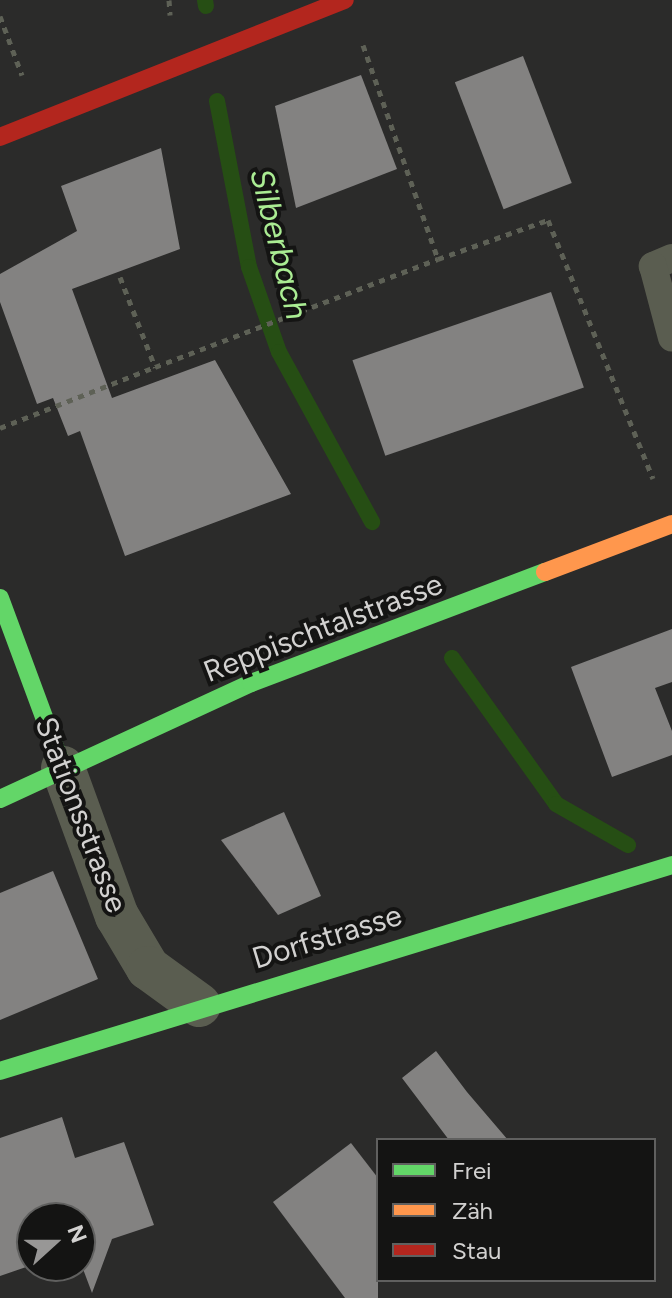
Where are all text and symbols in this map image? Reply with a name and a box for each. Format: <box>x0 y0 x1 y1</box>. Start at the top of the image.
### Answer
water label: Silberbach <box>242 165 316 323</box>
street label: Reppischtalstrasse <box>199 566 447 690</box>
street label: Stationsstrasse <box>27 712 135 918</box>
street label: Dorfstrasse <box>248 897 406 977</box>
legend <box>376 1138 656 1282</box>
text: Frei <box>452 1156 492 1185</box>
text: Zäh <box>452 1196 493 1225</box>
north arrow <box>16 1202 96 1282</box>
text: N <box>61 1221 93 1247</box>
text: Stau <box>452 1236 501 1265</box>

